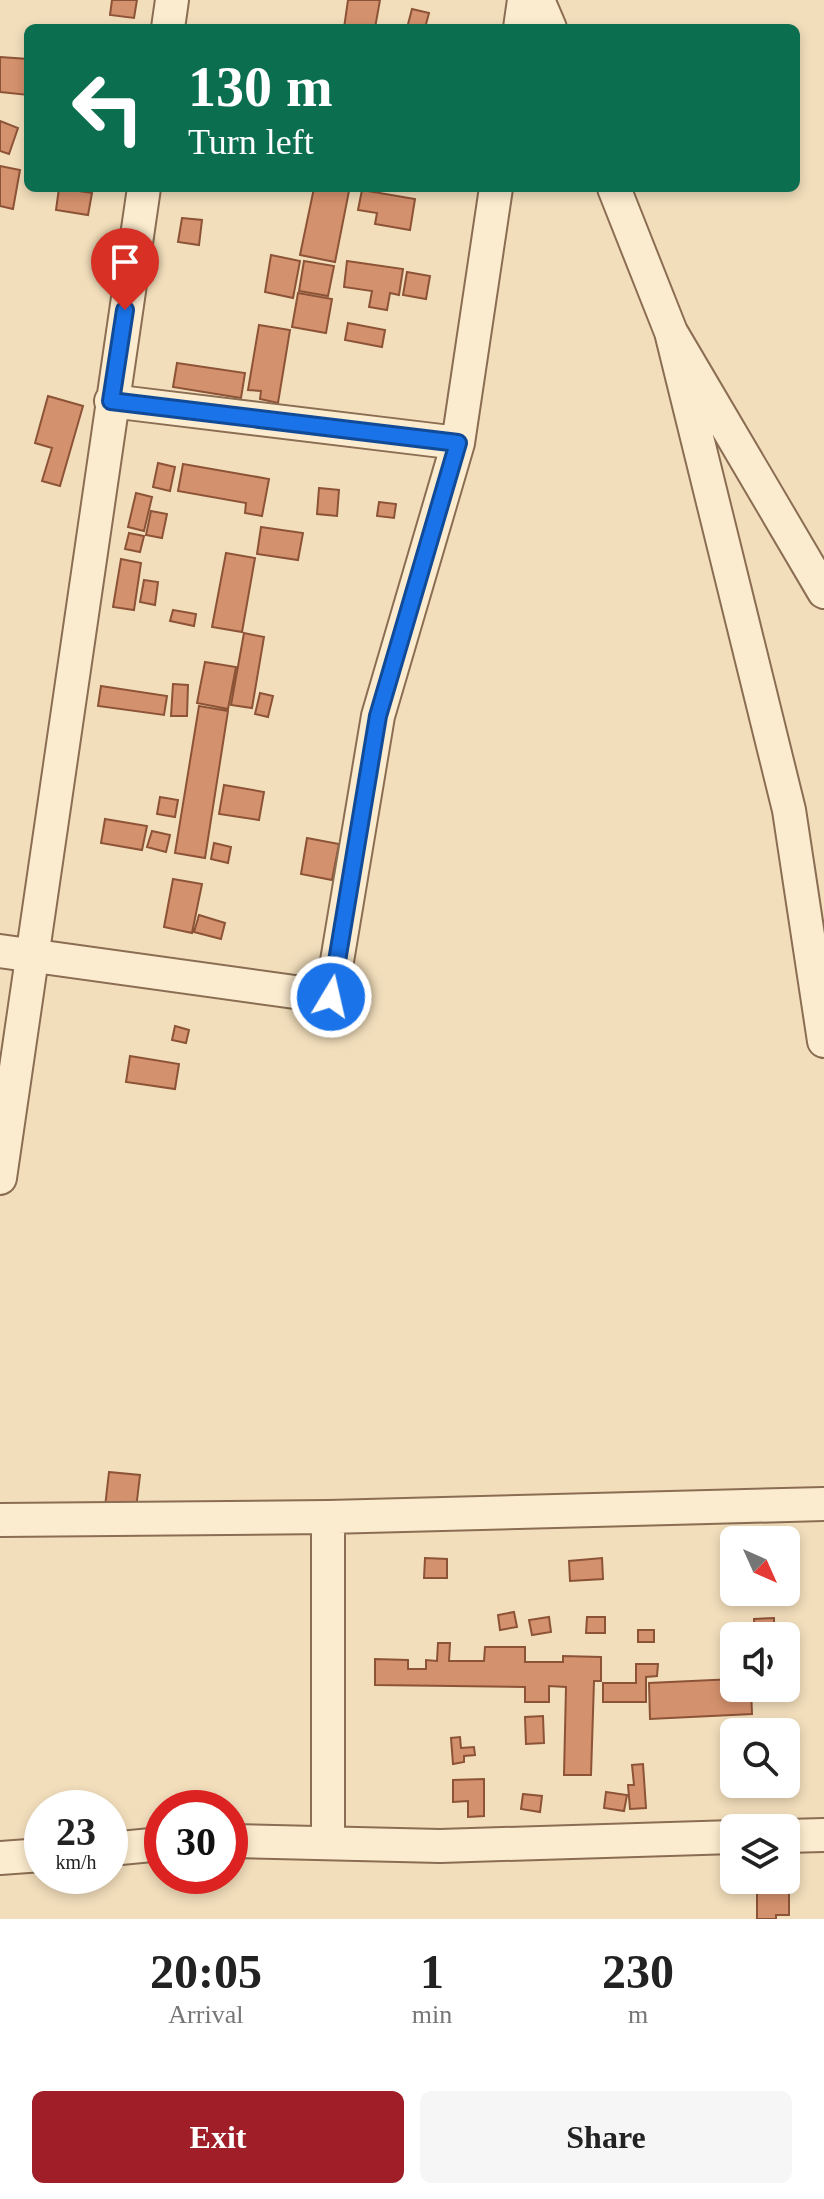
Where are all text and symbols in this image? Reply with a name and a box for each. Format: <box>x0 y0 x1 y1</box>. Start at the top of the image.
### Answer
icon: left <box>56 56 160 160</box>
text: 130 m <box>188 56 333 118</box>
text: Turn left <box>188 122 314 162</box>
pin <box>91 228 159 310</box>
icon: arrive <box>103 240 147 284</box>
position arrow <box>289 955 373 1039</box>
north arrow <box>720 1526 800 1606</box>
map controls <box>720 1526 800 1894</box>
button: sound <box>720 1622 800 1702</box>
button: search <box>720 1718 800 1798</box>
speed limit sign: 30 <box>144 1790 248 1894</box>
text: 23 <box>56 1809 96 1854</box>
button: layers <box>720 1814 800 1894</box>
text: km/h <box>55 1851 97 1873</box>
text: 20:05 <box>150 1945 262 1998</box>
text: 1 <box>420 1945 444 1998</box>
text: 230 <box>602 1945 674 1998</box>
text: Arrival <box>168 2000 243 2029</box>
text: min <box>412 2000 452 2029</box>
text: m <box>628 2000 648 2029</box>
button: Exit <box>32 2091 404 2183</box>
button: Share <box>420 2091 792 2183</box>

